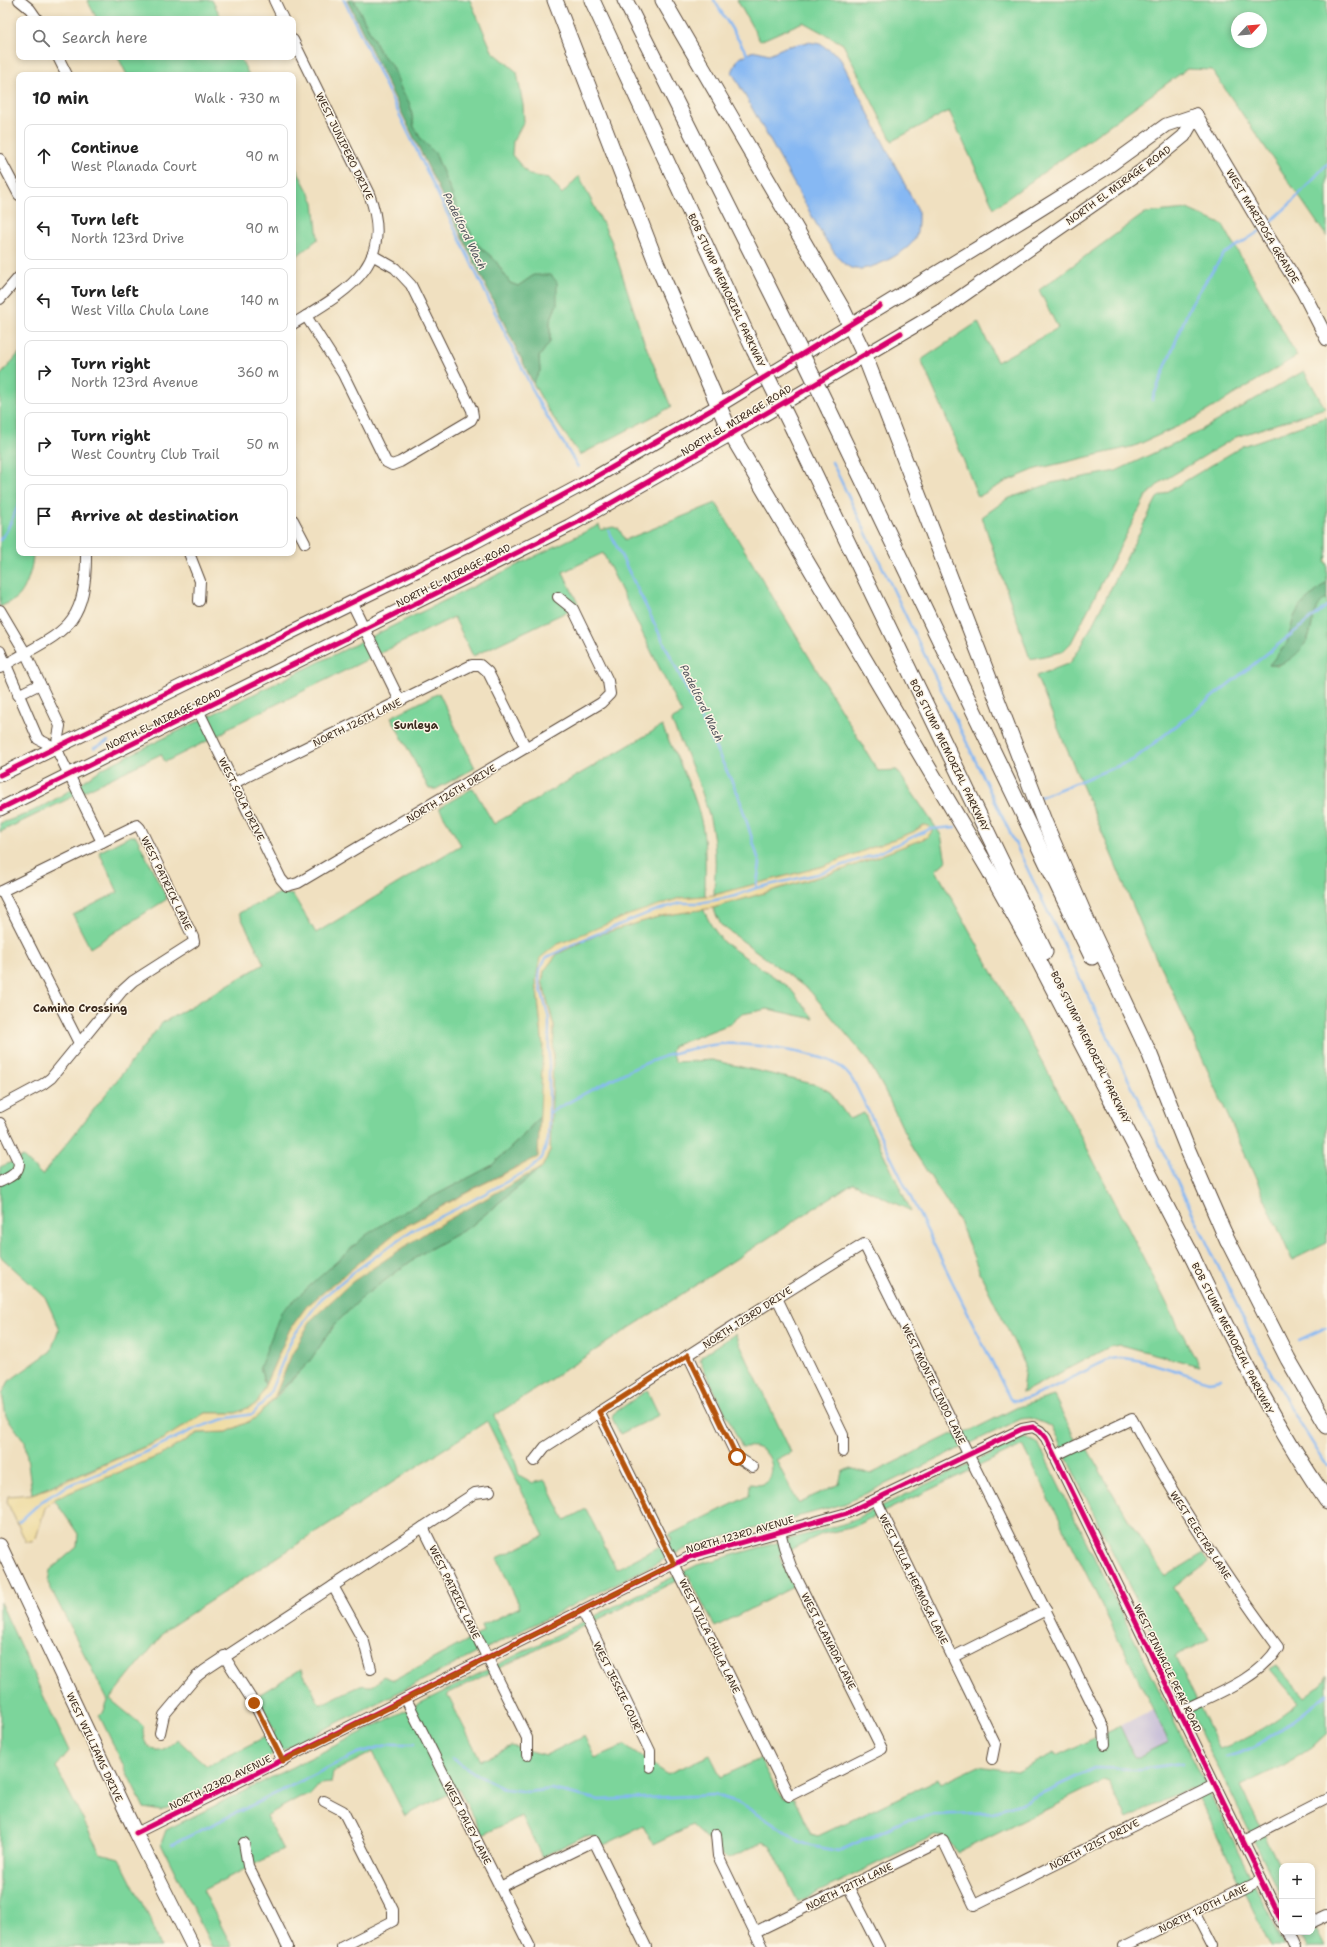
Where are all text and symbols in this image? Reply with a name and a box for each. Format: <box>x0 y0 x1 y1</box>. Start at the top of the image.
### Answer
north arrow <box>1231 12 1267 48</box>
search box <box>16 16 296 60</box>
icon: search <box>30 27 52 49</box>
text: Search here <box>62 28 148 48</box>
text: 10 min <box>32 87 89 109</box>
text: Walk · 730 m <box>194 90 280 107</box>
street label: WEST JUNIPERO DRIVE <box>313 90 376 202</box>
text: Continue <box>71 138 139 158</box>
street label: NORTH EL MIRAGE ROAD <box>1063 143 1174 228</box>
icon: ahead <box>33 145 55 167</box>
text: 90 m <box>245 148 279 165</box>
text: West Planada Court <box>71 158 197 175</box>
street label: WEST MARIPOSA GRANDE <box>1223 167 1302 286</box>
water label: Padelford Wash <box>439 190 490 273</box>
text: Turn left <box>71 210 139 230</box>
street label: BOB STUMP MEMORIAL PARKWAY <box>685 211 768 369</box>
icon: left <box>33 217 55 239</box>
text: 90 m <box>245 220 279 237</box>
text: North 123rd Drive <box>71 230 184 247</box>
text: Turn left <box>71 282 139 302</box>
icon: left <box>33 289 55 311</box>
text: 140 m <box>240 292 279 309</box>
text: West Villa Chula Lane <box>71 302 209 319</box>
text: Turn right <box>71 354 151 374</box>
icon: right <box>33 361 55 383</box>
text: 360 m <box>237 364 279 381</box>
text: North 123rd Avenue <box>71 374 198 391</box>
street label: NORTH EL MIRAGE ROAD <box>678 382 794 459</box>
text: Turn right <box>71 426 151 446</box>
icon: right <box>33 433 55 455</box>
text: 50 m <box>246 436 279 453</box>
text: West Country Club Trail <box>71 446 219 463</box>
icon: arrive <box>33 505 55 527</box>
text: Arrive at destination <box>71 506 239 526</box>
street label: NORTH EL MIRAGE ROAD <box>394 541 513 610</box>
water label: Padelford Wash <box>676 662 727 745</box>
street label: BOB STUMP MEMORIAL PARKWAY <box>907 677 992 834</box>
street label: NORTH EL MIRAGE ROAD <box>103 686 224 753</box>
street label: NORTH 126TH LANE <box>311 695 404 750</box>
district label: Sunleya <box>394 718 439 733</box>
street label: WEST SOLA DRIVE <box>216 755 267 843</box>
street label: NORTH 126TH DRIVE <box>404 761 499 826</box>
street label: WEST PATRICK LANE <box>138 834 195 932</box>
street label: BOB STUMP MEMORIAL PARKWAY <box>1048 969 1133 1126</box>
district label: Camino Crossing <box>33 1001 127 1016</box>
street label: BOB STUMP MEMORIAL PARKWAY <box>1189 1260 1277 1416</box>
street label: NORTH 123RD DRIVE <box>700 1284 795 1351</box>
street label: WEST MONTE LINDO LANE <box>899 1322 968 1447</box>
route start <box>728 1448 746 1466</box>
street label: WEST ELECTRA LANE <box>1167 1488 1234 1582</box>
street label: WEST VILLA HERMOSA LANE <box>876 1512 951 1647</box>
street label: NORTH 123RD AVENUE <box>684 1513 796 1556</box>
street label: WEST PATRICK LANE <box>426 1543 483 1641</box>
street label: WEST VILLA CHULA LANE <box>676 1577 743 1696</box>
street label: WEST PLANADA LANE <box>798 1591 859 1692</box>
street label: WEST PINNACLE PEAK ROAD <box>1131 1602 1205 1735</box>
street label: WEST JESSIE COURT <box>590 1640 647 1737</box>
street label: WEST WILLIAMS DRIVE <box>63 1690 126 1804</box>
route end <box>245 1694 263 1712</box>
street label: NORTH 123RD AVENUE <box>167 1752 274 1813</box>
street label: WEST DALEY LANE <box>441 1779 494 1867</box>
street label: NORTH 121ST DRIVE <box>1047 1816 1141 1873</box>
street label: NORTH 121TH LANE <box>804 1860 895 1913</box>
map controls <box>1279 1863 1315 1935</box>
button: + <box>1279 1863 1315 1899</box>
street label: NORTH 120TH LANE <box>1156 1881 1250 1936</box>
button: − <box>1279 1899 1315 1935</box>

